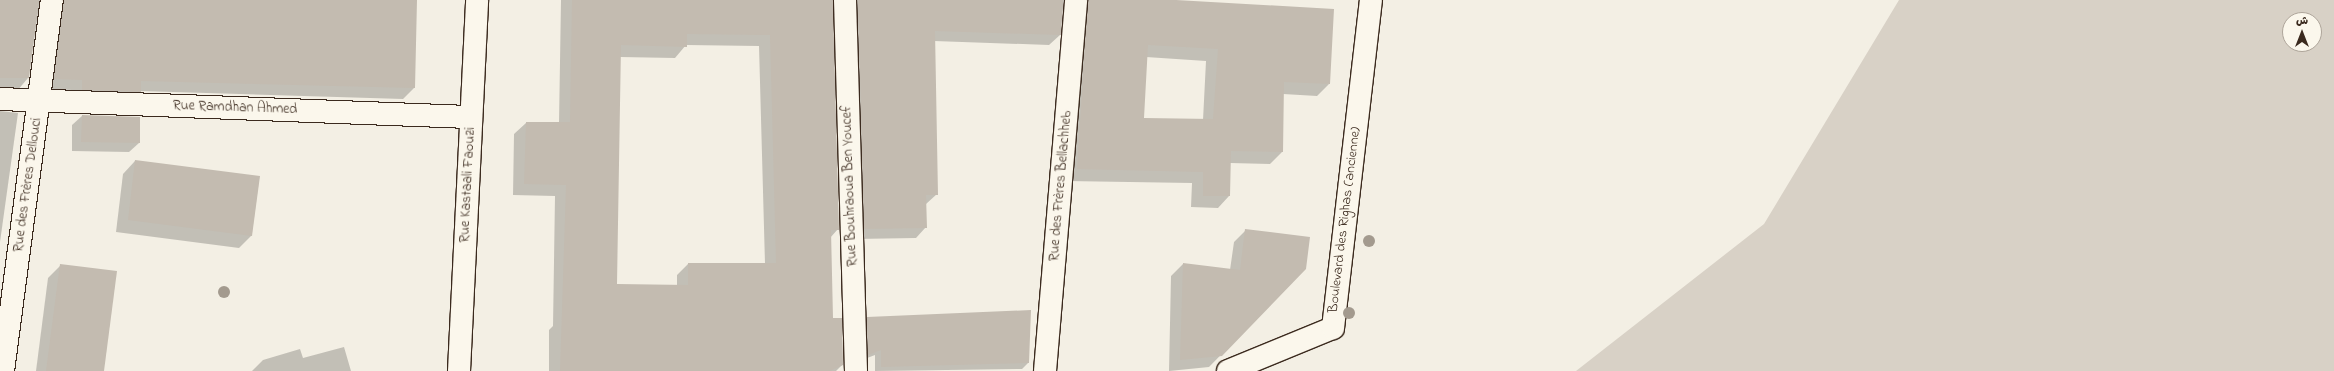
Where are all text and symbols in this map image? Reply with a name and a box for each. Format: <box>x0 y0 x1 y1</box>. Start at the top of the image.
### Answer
north arrow <box>2282 12 2322 52</box>
text: ش <box>2296 13 2308 29</box>
street label: Rue Ramdhan Ahmed <box>173 97 297 119</box>
street label: Rue Bouhraoua Ben Youcef <box>839 105 861 267</box>
street label: Rue des Frères Bellachheb <box>1046 110 1076 262</box>
street label: Rue des Frères Dellouci <box>10 117 46 253</box>
street label: Boulevard des Righas (ancienne) <box>1325 126 1365 314</box>
street label: Rue Kastaali Faouzi <box>457 127 479 243</box>

